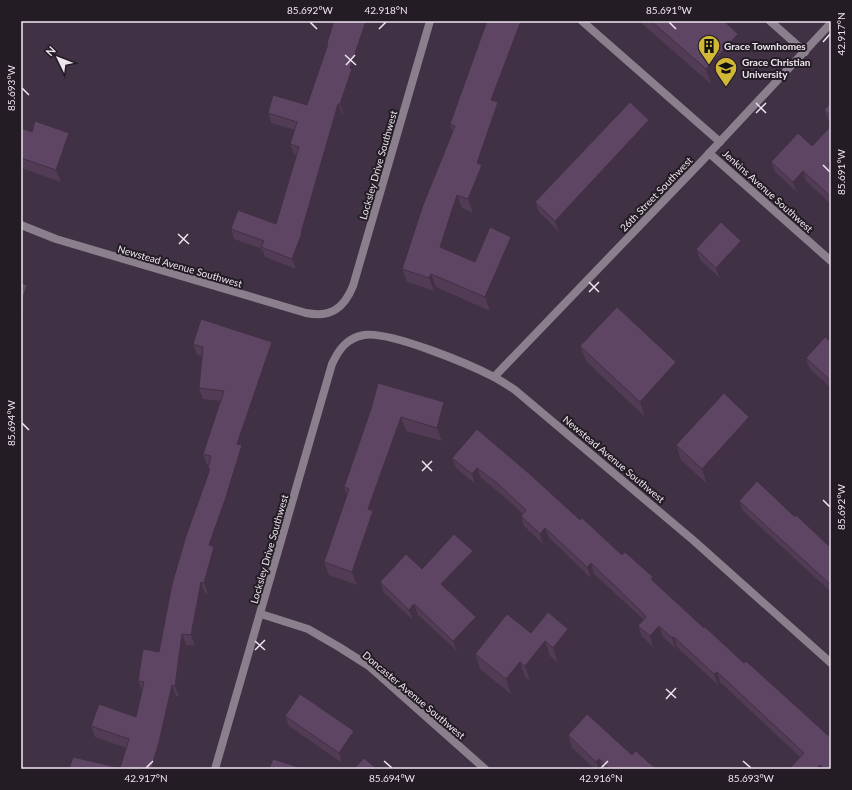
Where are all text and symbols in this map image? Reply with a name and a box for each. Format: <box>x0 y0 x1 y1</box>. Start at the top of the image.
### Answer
text: 85.692°W <box>287 4 334 16</box>
text: 42.918°N <box>364 4 408 16</box>
text: 85.691°W <box>646 4 693 16</box>
text: 42.917°N <box>835 12 847 56</box>
building icon: Grace Townhomes <box>696 33 722 66</box>
north arrow <box>38 38 78 78</box>
place label: Grace Townhomes <box>724 40 806 52</box>
text: N <box>43 43 58 58</box>
school or university icon: Grace Christian University <box>713 55 739 88</box>
place label: Grace Christian University <box>742 56 811 80</box>
text: 85.693°W <box>5 64 17 111</box>
street label: Locksley Drive Southwest <box>357 109 399 221</box>
street label: Jenkins Avenue Southwest <box>721 147 816 235</box>
text: 85.691°W <box>835 148 847 195</box>
street label: 26th Street Southwest <box>617 154 695 234</box>
street label: Newstead Avenue Southwest <box>116 242 244 290</box>
text: 85.694°W <box>5 399 17 446</box>
street label: Newstead Avenue Southwest <box>561 413 668 505</box>
text: 85.692°W <box>835 483 847 530</box>
street label: Locksley Drive Southwest <box>248 493 290 605</box>
street label: Doncaster Avenue Southwest <box>360 649 468 742</box>
text: 42.917°N <box>124 772 168 784</box>
text: 85.694°W <box>369 772 416 784</box>
text: 42.916°N <box>579 772 623 784</box>
text: 85.693°W <box>728 772 775 784</box>

